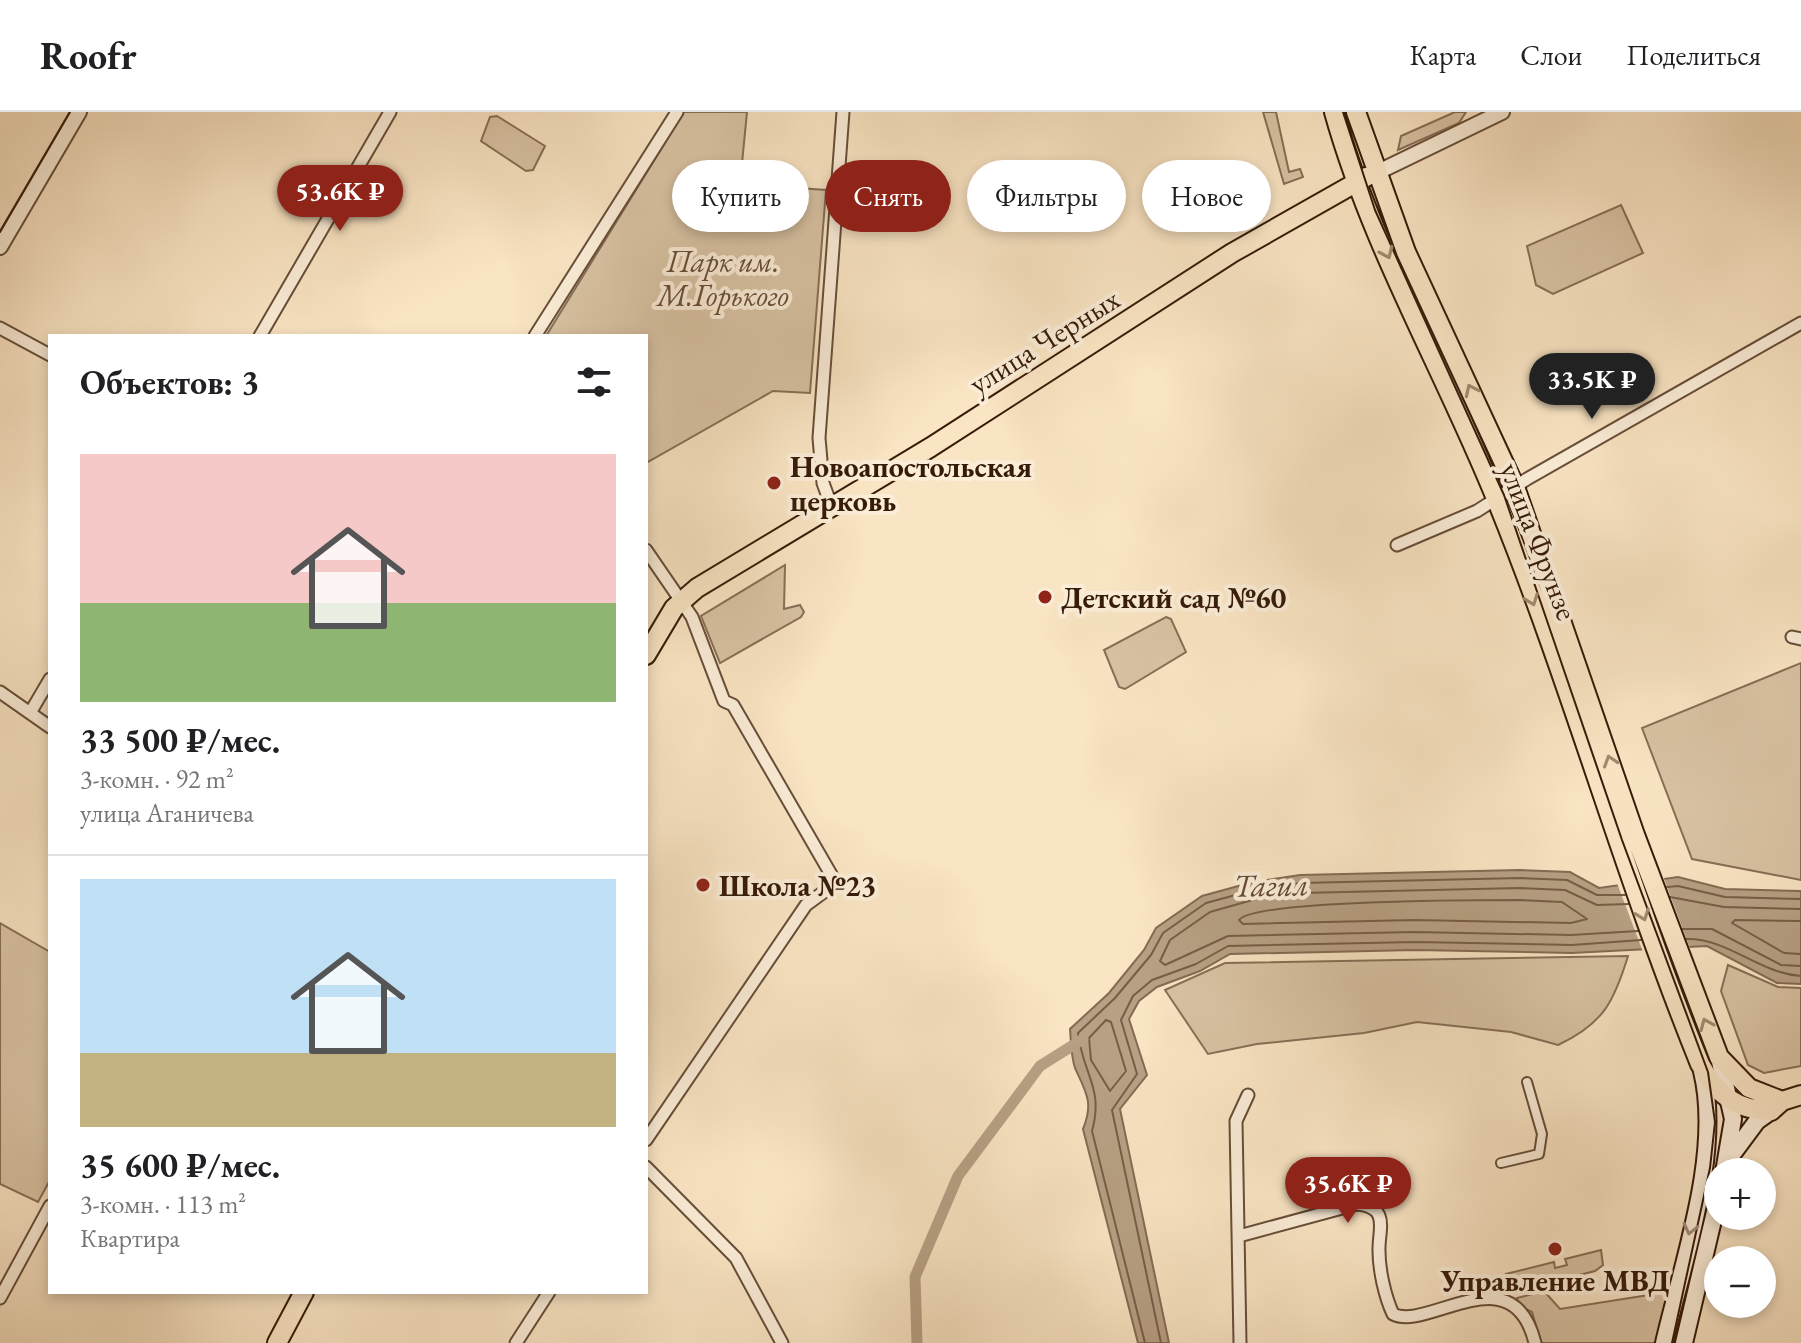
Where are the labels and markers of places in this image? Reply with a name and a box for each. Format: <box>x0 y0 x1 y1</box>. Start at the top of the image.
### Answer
pin: 53.6K ₽ <box>266 165 414 233</box>
pin: 33.5K ₽ <box>1518 353 1666 421</box>
place label: Новоапостольская церковь <box>790 447 1032 520</box>
marker: Новоапостольская церковь <box>765 474 783 492</box>
place label: Детский сад №60 <box>1061 578 1287 617</box>
marker: Детский сад №60 <box>1036 588 1054 606</box>
place label: Школа №23 <box>719 866 876 905</box>
marker: Школа №23 <box>694 876 712 894</box>
pin: 35.6K ₽ <box>1274 1157 1422 1225</box>
marker: Управление МВД <box>1546 1240 1564 1258</box>
place label: Управление МВД <box>1439 1261 1670 1300</box>

